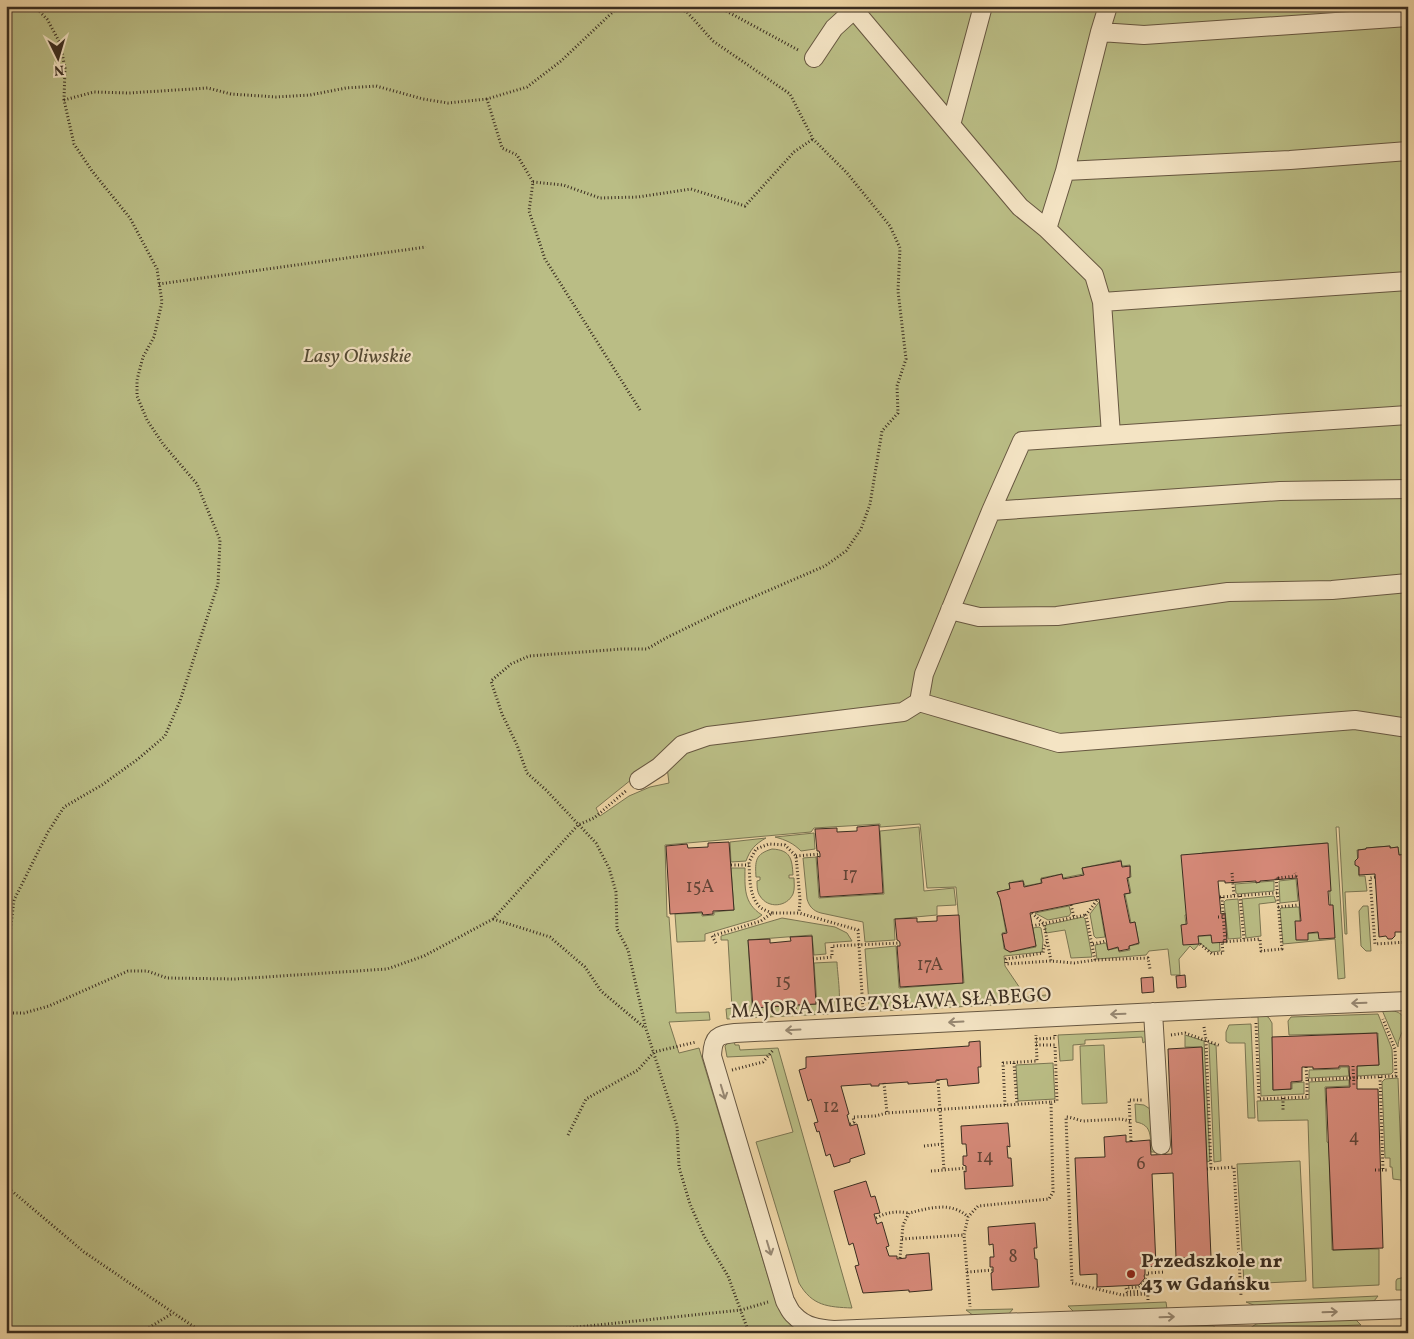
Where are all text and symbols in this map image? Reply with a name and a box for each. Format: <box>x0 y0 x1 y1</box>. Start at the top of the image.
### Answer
north arrow <box>32 32 82 82</box>
text: N <box>53 60 65 79</box>
park label: Lasy Oliwskie <box>303 343 412 371</box>
house number: 17 <box>842 863 858 888</box>
house number: 15A <box>686 875 714 900</box>
house number: 17A <box>917 953 944 978</box>
house number: 15 <box>775 970 791 995</box>
street label: MAJORA MIECZYSŁAWA SŁABEGO <box>730 982 1052 1026</box>
one-way arrow <box>1351 998 1368 1008</box>
one-way arrow <box>1110 1009 1126 1018</box>
one-way arrow <box>948 1018 964 1027</box>
one-way arrow <box>786 1026 802 1035</box>
one-way arrow <box>718 1084 728 1100</box>
house number: 12 <box>823 1095 839 1120</box>
house number: 4 <box>1349 1125 1359 1150</box>
house number: 14 <box>976 1145 994 1170</box>
house number: 6 <box>1136 1152 1146 1177</box>
one-way arrow <box>765 1239 775 1255</box>
house number: 8 <box>1008 1245 1018 1270</box>
place label: Przedszkole nr 43 w Gdańsku <box>1141 1248 1283 1299</box>
marker: Przedszkole nr 43 w Gdańsku <box>1125 1268 1137 1280</box>
one-way arrow <box>1321 1307 1337 1316</box>
one-way arrow <box>1159 1313 1175 1322</box>

